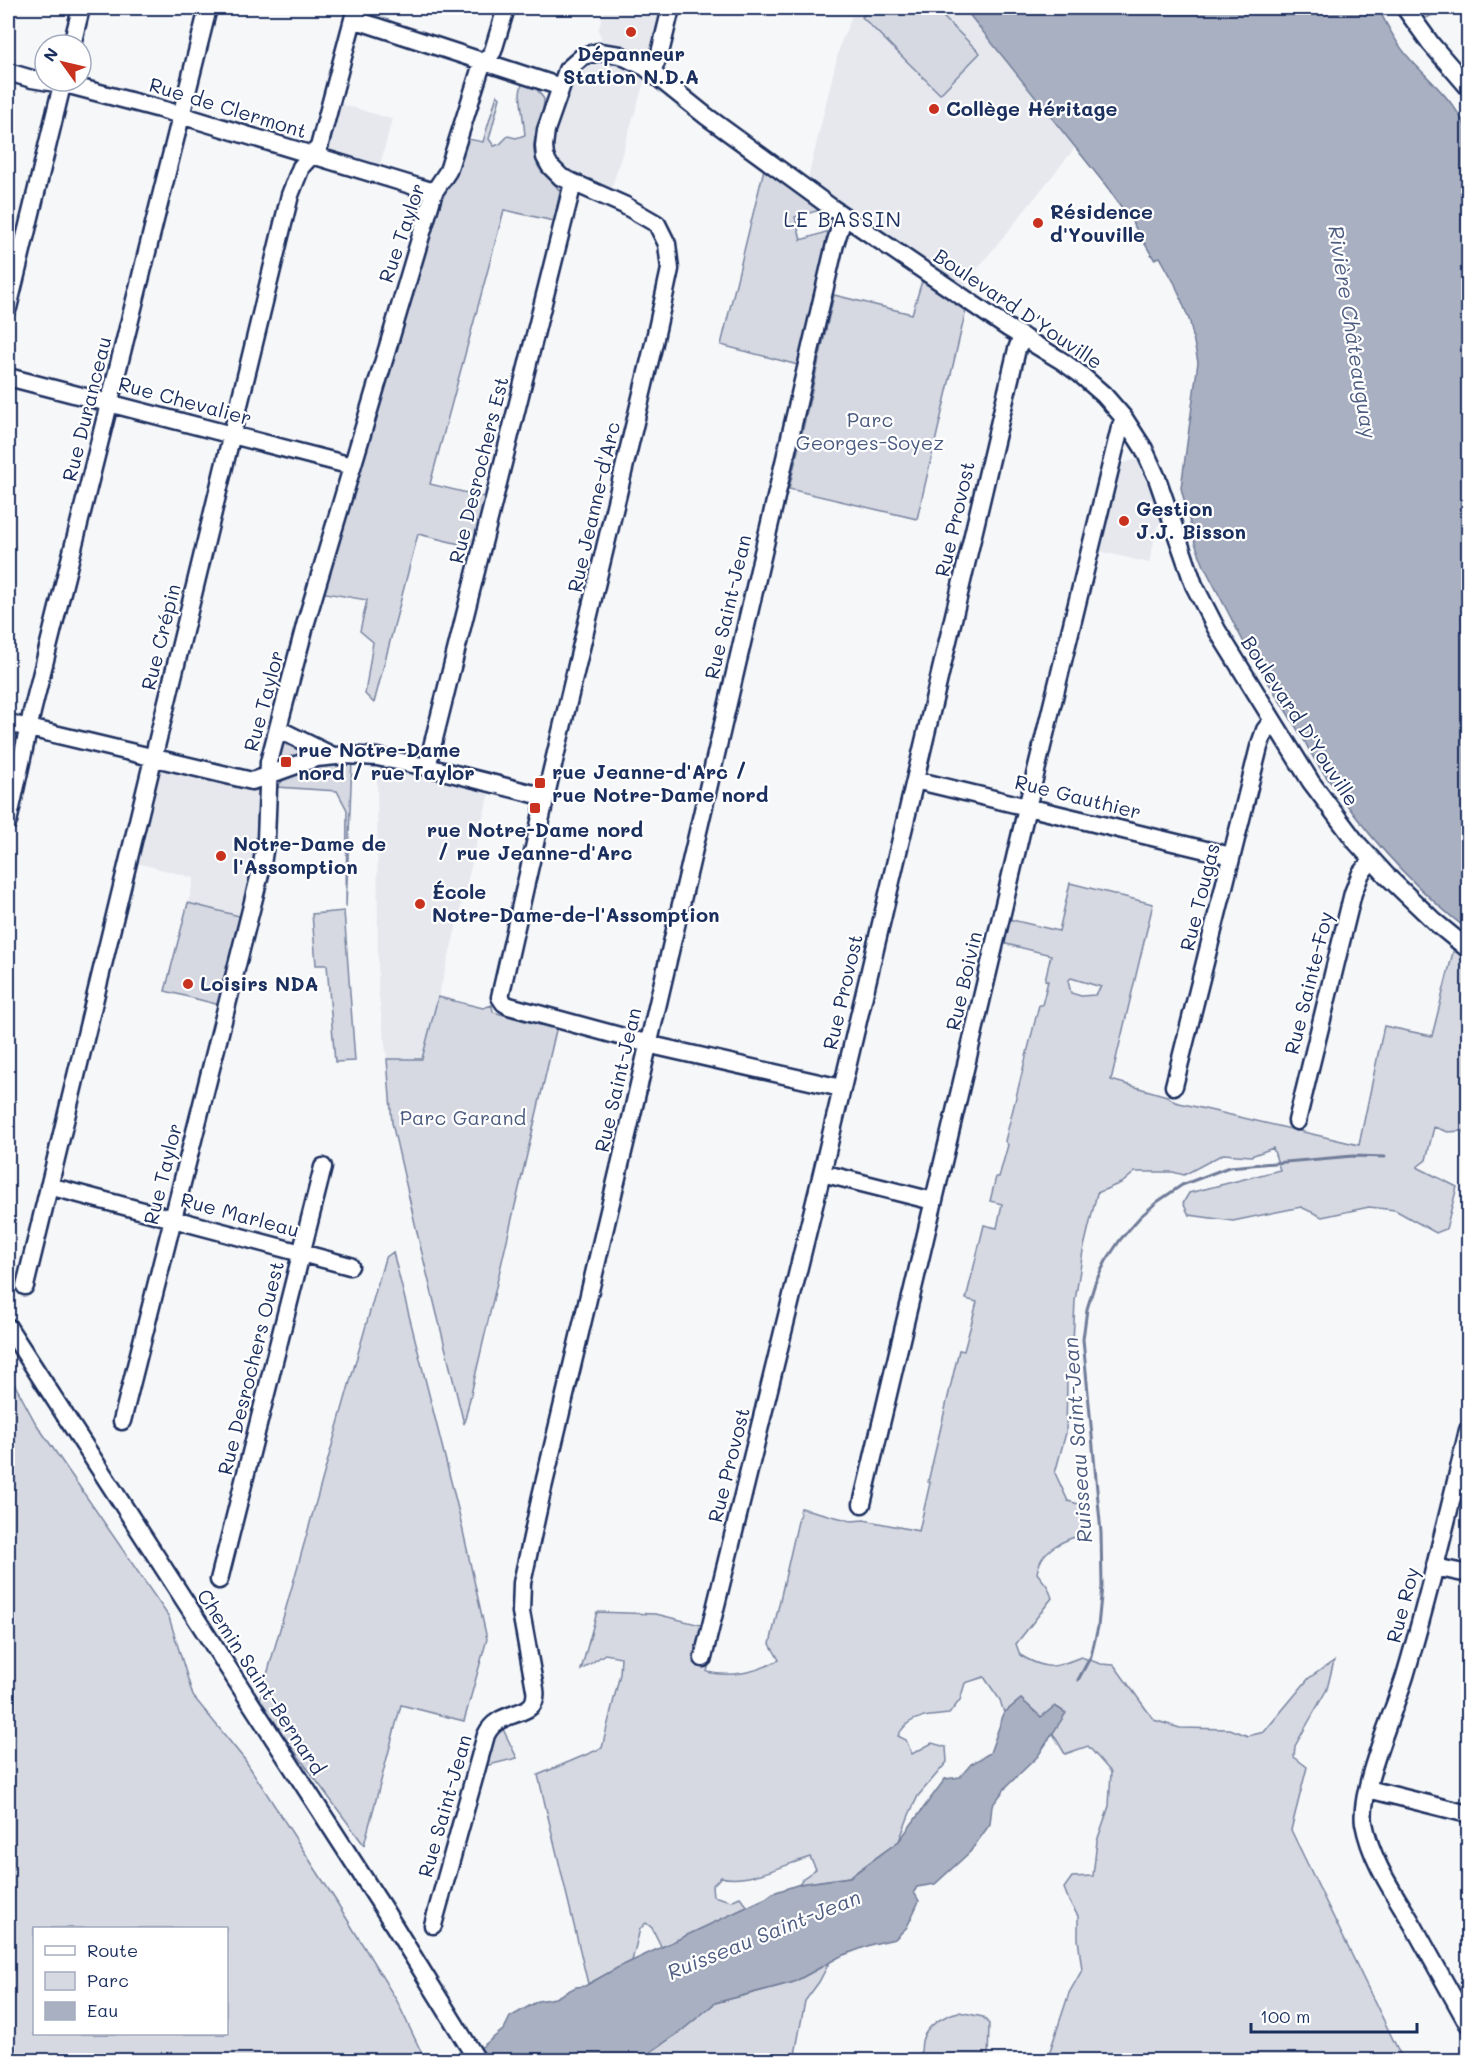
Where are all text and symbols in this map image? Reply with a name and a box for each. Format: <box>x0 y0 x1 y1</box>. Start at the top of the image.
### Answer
marker: Dépanneur Station N.D.A <box>624 25 638 39</box>
north arrow <box>33 33 93 93</box>
place label: Dépanneur Station N.D.A <box>563 40 699 89</box>
text: N <box>38 43 62 65</box>
street label: Rue de Clermont <box>146 71 310 143</box>
place label: Collège Héritage <box>946 95 1117 121</box>
marker: Collège Héritage <box>927 102 941 116</box>
street label: Rue Taylor <box>372 180 430 286</box>
place label: Résidence d'Youville <box>1050 198 1153 247</box>
district label: LE BASSIN <box>783 205 903 232</box>
marker: Résidence d'Youville <box>1031 216 1045 230</box>
water label: Rivière Châteauguay <box>1323 223 1384 440</box>
street label: Boulevard D'Youville <box>929 242 1108 374</box>
street label: Rue Duranceau <box>55 334 117 484</box>
street label: Rue Chevalier <box>116 370 255 430</box>
street label: Rue Desrochers Est <box>442 374 514 566</box>
park label: Parc Georges-Soyez <box>796 406 944 455</box>
street label: Rue Jeanne-d'Arc <box>561 419 625 595</box>
street label: Rue Provost <box>928 459 980 579</box>
place label: Gestion J.J. Bisson <box>1136 495 1246 544</box>
marker: Gestion J.J. Bisson <box>1117 514 1131 528</box>
street label: Rue Saint-Jean <box>698 532 756 682</box>
street label: Rue Crépin <box>134 581 186 693</box>
street label: Boulevard D'Youville <box>1236 630 1366 811</box>
street label: Rue Taylor <box>237 647 289 754</box>
place label: rue Notre-Dame nord / rue Taylor <box>298 736 475 785</box>
marker: rue Notre-Dame nord / rue Taylor <box>279 755 293 769</box>
place label: rue Jeanne-d'Arc / rue Notre-Dame nord <box>552 758 769 807</box>
street label: Rue Gauthier <box>1012 768 1144 824</box>
marker: rue Jeanne-d'Arc / rue Notre-Dame nord <box>533 776 547 790</box>
marker: rue Notre-Dame nord / rue Jeanne-d'Arc <box>528 801 542 815</box>
place label: rue Notre-Dame nord / rue Jeanne-d'Arc <box>427 816 643 865</box>
place label: Notre-Dame de l'Assomption <box>233 830 386 879</box>
street label: Rue Tougas <box>1173 840 1225 953</box>
marker: Notre-Dame de l'Assomption <box>214 849 228 863</box>
place label: École Notre-Dame-de-l'Assomption <box>432 878 720 927</box>
marker: École Notre-Dame-de-l'Assomption <box>413 897 427 911</box>
street label: Rue Sainte-Foy <box>1278 909 1338 1057</box>
street label: Rue Boivin <box>939 929 987 1033</box>
street label: Rue Provost <box>816 932 868 1052</box>
place label: Loisirs NDA <box>200 970 319 996</box>
marker: Loisirs NDA <box>181 977 195 991</box>
street label: Rue Saint-Jean <box>588 1005 646 1155</box>
park label: Parc Garand <box>400 1104 526 1130</box>
street label: Rue Taylor <box>137 1120 187 1227</box>
street label: Rue Marleau <box>178 1186 302 1242</box>
street label: Rue Desrochers Ouest <box>211 1258 289 1477</box>
water label: Ruisseau Saint-Jean <box>1056 1336 1097 1544</box>
street label: Rue Provost <box>701 1405 755 1525</box>
street label: Rue Roy <box>1379 1564 1425 1646</box>
street label: Chemin Saint-Bernard <box>192 1583 332 1779</box>
street label: Rue Saint-Jean <box>411 1731 477 1880</box>
water label: Ruisseau Saint-Jean <box>663 1882 864 1985</box>
legend <box>33 1927 228 2035</box>
text: Route <box>87 1938 138 1962</box>
text: Parc <box>87 1968 129 1992</box>
scale bar <box>1251 1996 1418 2034</box>
text: Eau <box>87 1998 118 2022</box>
text: 100 m <box>1260 2004 1310 2028</box>

